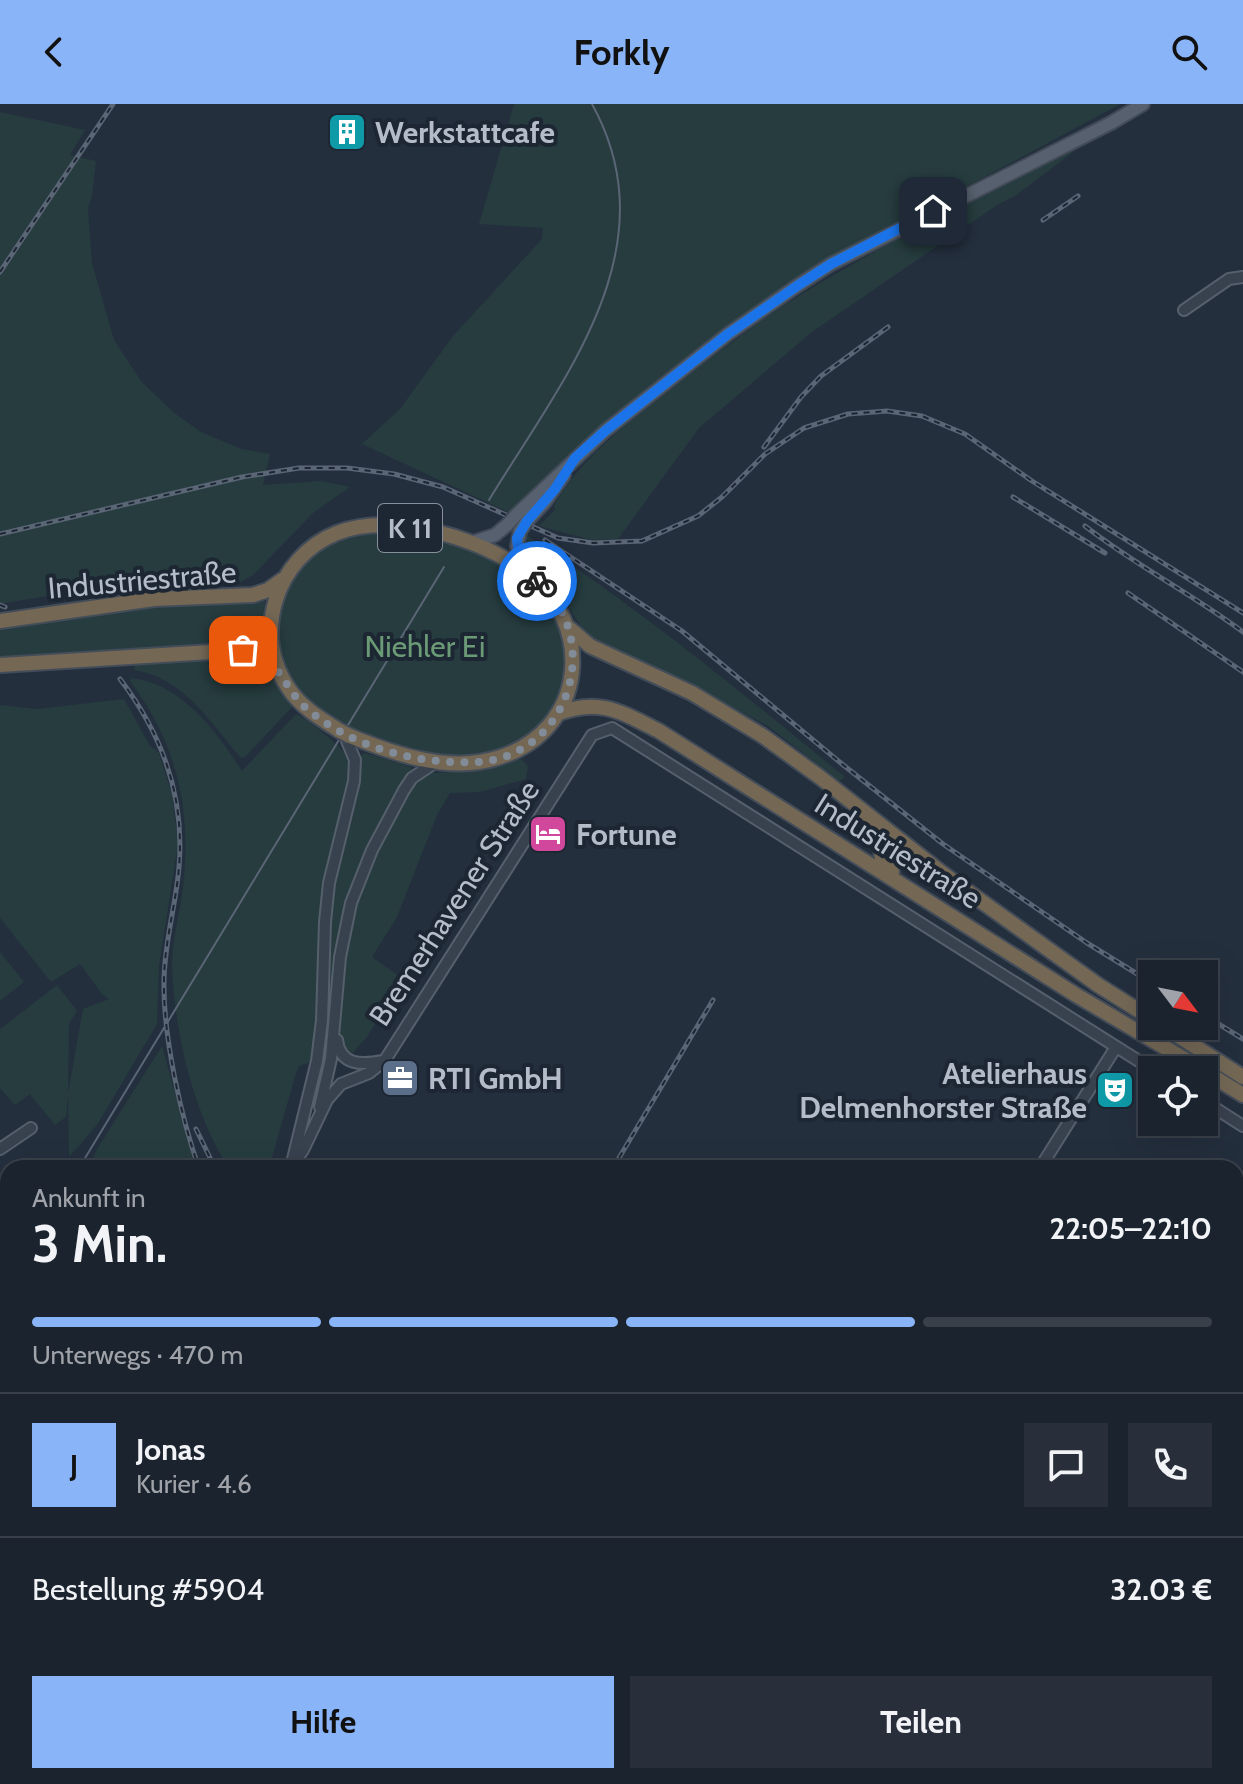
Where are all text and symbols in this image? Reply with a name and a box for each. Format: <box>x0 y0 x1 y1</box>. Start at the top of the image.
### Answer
icon: back <box>32 30 76 74</box>
text: Forkly <box>573 30 670 74</box>
icon: search <box>1167 30 1211 74</box>
building icon: Werkstattcafe <box>326 111 368 153</box>
place label: Werkstattcafe <box>375 114 555 151</box>
pin <box>899 177 967 245</box>
icon: home <box>911 189 955 233</box>
road number: K 11 <box>378 504 442 552</box>
courier <box>497 541 577 621</box>
street label: Industriestraße <box>46 553 238 607</box>
icon: bike <box>515 559 559 603</box>
pin <box>209 616 277 684</box>
icon: bag <box>221 628 265 672</box>
park label: Niehler Ei <box>365 628 485 665</box>
street label: Bremerhavener Straße <box>361 773 547 1033</box>
street label: Industriestraße <box>808 785 988 917</box>
hotel icon: Fortune <box>527 813 569 855</box>
place label: Fortune <box>576 816 677 853</box>
north arrow <box>1138 960 1218 1040</box>
map controls <box>1138 960 1218 1136</box>
place label: Atelierhaus Delmenhorster Straße <box>799 1055 1087 1126</box>
button: locate <box>1138 1056 1218 1136</box>
office icon: RTI GmbH <box>379 1057 421 1099</box>
place label: RTI GmbH <box>428 1060 563 1097</box>
theatre icon: Atelierhaus Delmenhorster Straße <box>1094 1069 1136 1111</box>
text: Ankunft in <box>32 1182 146 1214</box>
text: 22:05–22:10 <box>1049 1210 1212 1247</box>
text: 3 Min. <box>32 1212 167 1275</box>
text: Unterwegs · 470 m <box>32 1339 243 1371</box>
button: chat <box>1024 1423 1108 1507</box>
button: phone <box>1128 1423 1212 1507</box>
text: Jonas <box>136 1431 205 1468</box>
text: J <box>70 1447 78 1484</box>
text: Kurier · 4.6 <box>136 1468 252 1500</box>
text: Bestellung #5904 <box>32 1571 264 1608</box>
text: 32.03 € <box>1110 1571 1212 1608</box>
button: Hilfe <box>32 1676 614 1768</box>
button: Teilen <box>630 1676 1212 1768</box>

